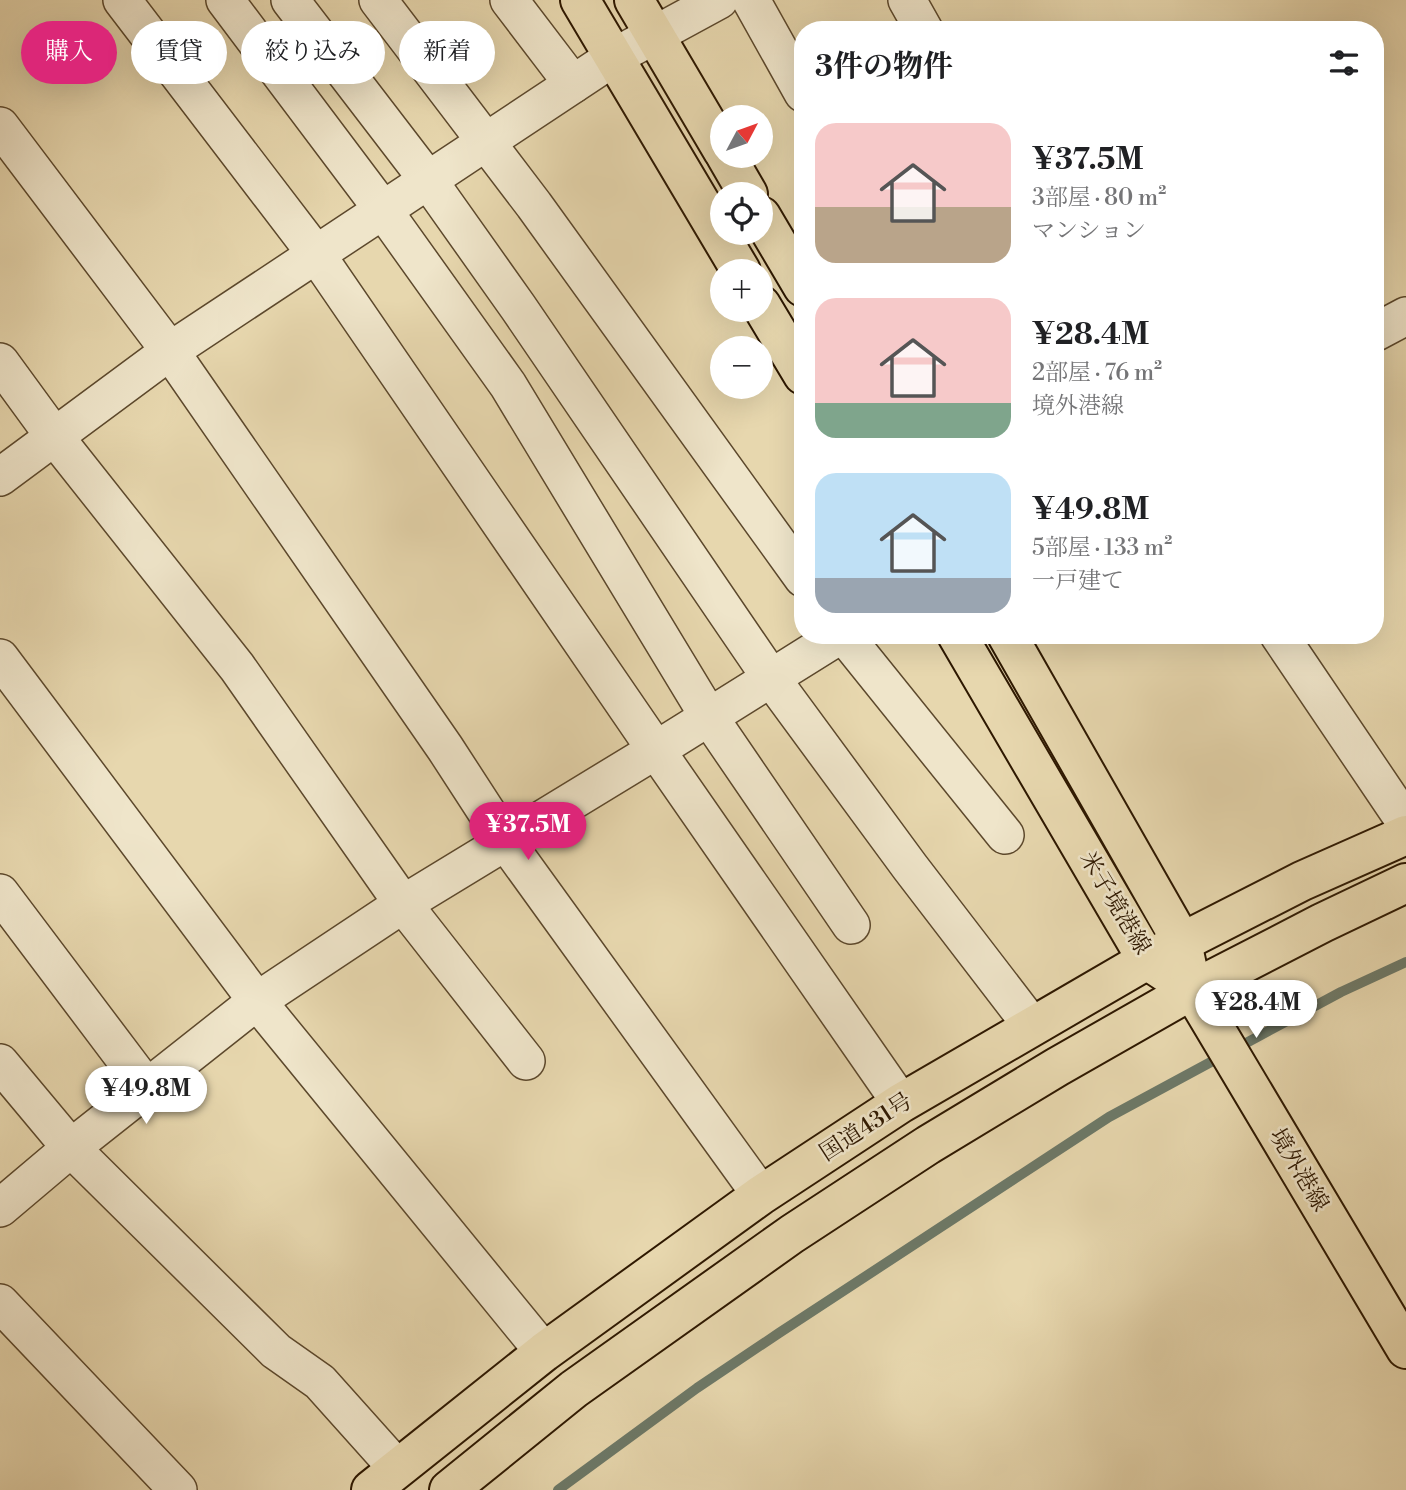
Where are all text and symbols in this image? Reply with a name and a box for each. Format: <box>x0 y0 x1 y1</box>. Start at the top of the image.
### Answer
chip: 購入 <box>21 21 117 84</box>
chip: 賃貸 <box>131 21 227 84</box>
chip: 絞り込み <box>241 21 385 84</box>
chip: 新着 <box>399 21 495 84</box>
icon: filters <box>1325 44 1363 82</box>
text: 3件の物件 <box>815 48 953 86</box>
north arrow <box>710 105 774 168</box>
map controls <box>710 105 773 399</box>
text: ¥37.5M <box>1032 141 1143 179</box>
icon: home <box>871 151 955 235</box>
button: locate <box>710 182 773 245</box>
text: 3部屋 · 80 m² <box>1032 184 1166 212</box>
text: マンション <box>1032 217 1146 245</box>
button: + <box>710 259 773 322</box>
text: ¥28.4M <box>1032 316 1149 354</box>
icon: home <box>871 326 955 410</box>
button: − <box>710 336 773 399</box>
text: 2部屋 · 76 m² <box>1032 359 1162 387</box>
text: 境外港線 <box>1032 392 1124 420</box>
text: ¥49.8M <box>1032 491 1149 529</box>
icon: home <box>871 501 955 585</box>
text: 5部屋 · 133 m² <box>1032 534 1172 562</box>
text: 一戸建て <box>1032 567 1124 595</box>
pin: ¥37.5M <box>471 802 585 862</box>
text: ¥37.5M <box>485 811 571 839</box>
street label: 米子境港線 <box>1073 847 1157 959</box>
pin: ¥28.4M <box>1199 981 1313 1040</box>
text: ¥28.4M <box>1211 989 1301 1017</box>
pin: ¥49.8M <box>89 1066 203 1126</box>
text: ¥49.8M <box>101 1075 191 1103</box>
street label: 国道431号 <box>814 1087 918 1167</box>
street label: 境外港線 <box>1263 1123 1335 1217</box>

